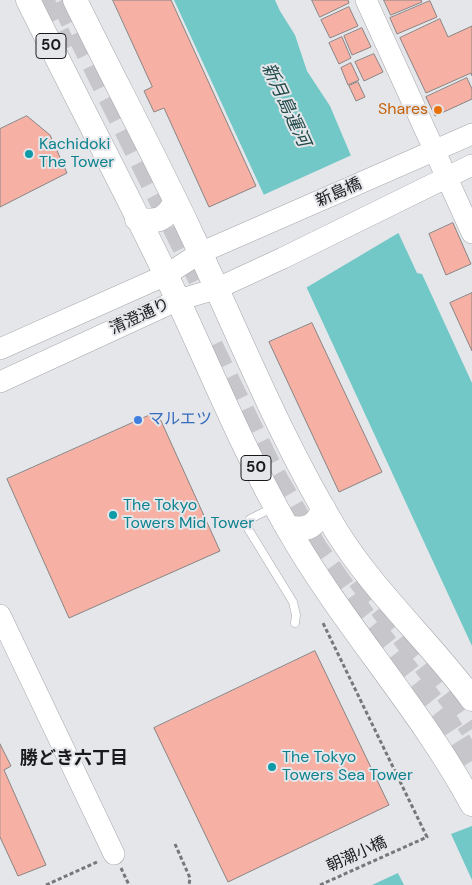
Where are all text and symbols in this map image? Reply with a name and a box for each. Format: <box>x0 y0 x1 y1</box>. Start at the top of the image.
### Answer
road number: 50 <box>36 34 66 58</box>
water label: 新月島運河 <box>256 60 314 150</box>
place label: Shares <box>378 100 428 120</box>
marker: Shares <box>432 104 444 116</box>
place label: Kachidoki The Tower <box>39 135 114 173</box>
marker: Kachidoki The Tower <box>23 148 35 160</box>
street label: 新島橋 <box>313 174 365 212</box>
street label: 清澄通り <box>107 295 173 339</box>
place label: マルエツ <box>148 410 212 430</box>
marker: マルエツ <box>132 414 144 426</box>
road number: 50 <box>241 456 271 480</box>
place label: The Tokyo Towers Mid Tower <box>123 496 254 534</box>
marker: The Tokyo Towers Mid Tower <box>107 509 119 521</box>
district label: 勝どき六丁目 <box>20 748 128 770</box>
place label: The Tokyo Towers Sea Tower <box>282 748 413 786</box>
marker: The Tokyo Towers Sea Tower <box>266 761 278 773</box>
street label: 朝潮小橋 <box>324 833 390 877</box>

